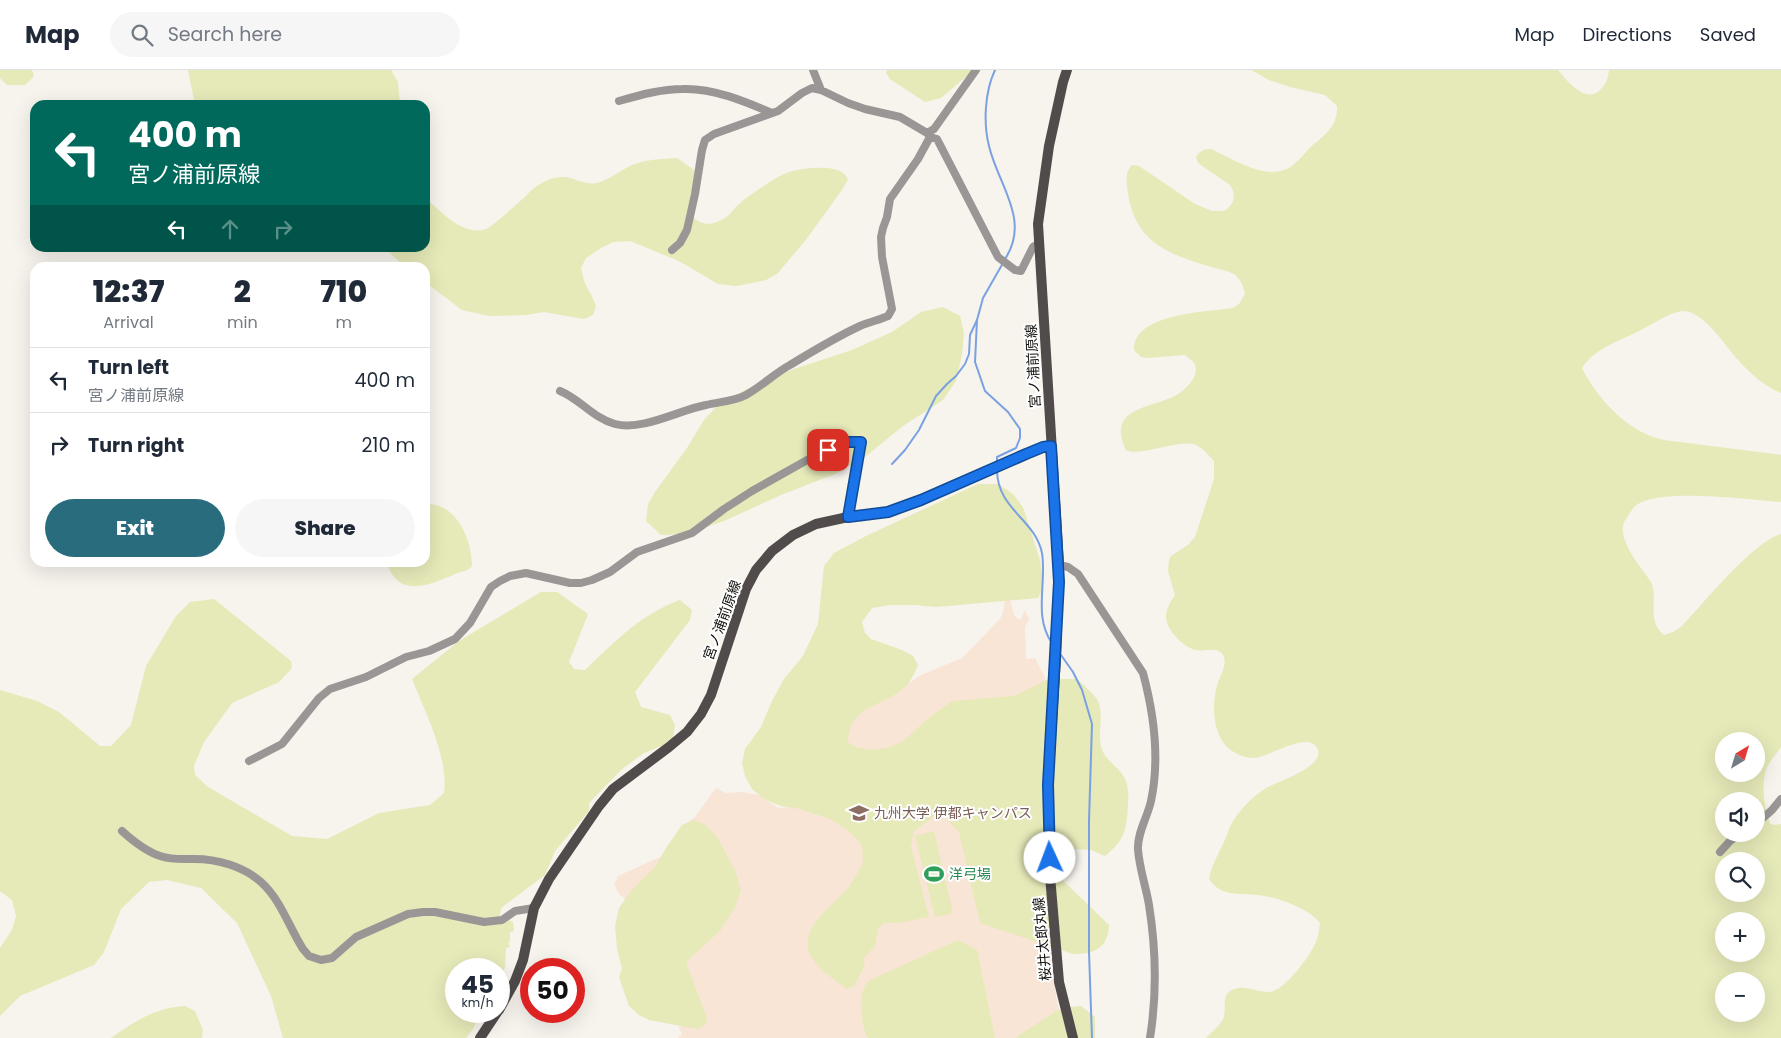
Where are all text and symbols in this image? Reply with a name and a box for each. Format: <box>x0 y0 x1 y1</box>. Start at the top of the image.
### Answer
search box <box>110 12 460 57</box>
text: Map <box>25 18 80 51</box>
icon: search <box>128 21 156 49</box>
text: Search here <box>168 21 282 48</box>
text: Map <box>1515 22 1554 47</box>
text: Directions <box>1582 22 1672 47</box>
text: Saved <box>1700 22 1756 47</box>
text: 400 m <box>128 110 242 159</box>
icon: left <box>45 120 110 185</box>
text: 宮ノ浦前原線 <box>128 159 260 190</box>
icon: left <box>163 215 191 243</box>
icon: ahead <box>216 215 244 243</box>
icon: right <box>269 215 297 243</box>
text: 12:37 <box>93 270 164 313</box>
text: 2 <box>234 270 251 313</box>
text: 710 <box>320 270 367 313</box>
text: Arrival <box>103 311 154 334</box>
text: min <box>227 311 258 334</box>
text: m <box>336 311 352 334</box>
street label: 宮ノ浦前原線 <box>1021 324 1045 408</box>
text: Turn left <box>88 354 169 381</box>
icon: left <box>45 366 73 394</box>
text: 400 m <box>355 367 415 394</box>
text: 宮ノ浦前原線 <box>88 384 184 407</box>
pin <box>807 429 849 471</box>
icon: right <box>45 431 73 459</box>
text: Turn right <box>88 432 184 459</box>
text: 210 m <box>361 432 415 459</box>
icon: arrive <box>814 436 842 464</box>
button: Exit <box>45 499 225 557</box>
button: Share <box>235 499 415 557</box>
street label: 宮ノ浦前原線 <box>698 577 746 663</box>
north arrow <box>1715 732 1765 782</box>
map controls <box>1715 732 1765 1022</box>
button: sound <box>1715 792 1765 842</box>
school or university icon: 九州大学 伊都キャンパス <box>848 802 870 824</box>
place label: 九州大学 伊都キャンパス <box>874 803 1032 823</box>
position arrow <box>1023 831 1075 883</box>
button: search <box>1715 852 1765 902</box>
sports icon: 洋弓場 <box>923 863 945 885</box>
place label: 洋弓場 <box>949 864 991 884</box>
street label: 桜井太郎丸線 <box>1028 896 1056 982</box>
button: + <box>1715 912 1765 962</box>
speed limit sign: 50 <box>520 958 585 1023</box>
text: 45 <box>461 967 494 1002</box>
button: − <box>1715 972 1765 1022</box>
text: km/h <box>462 994 493 1011</box>

